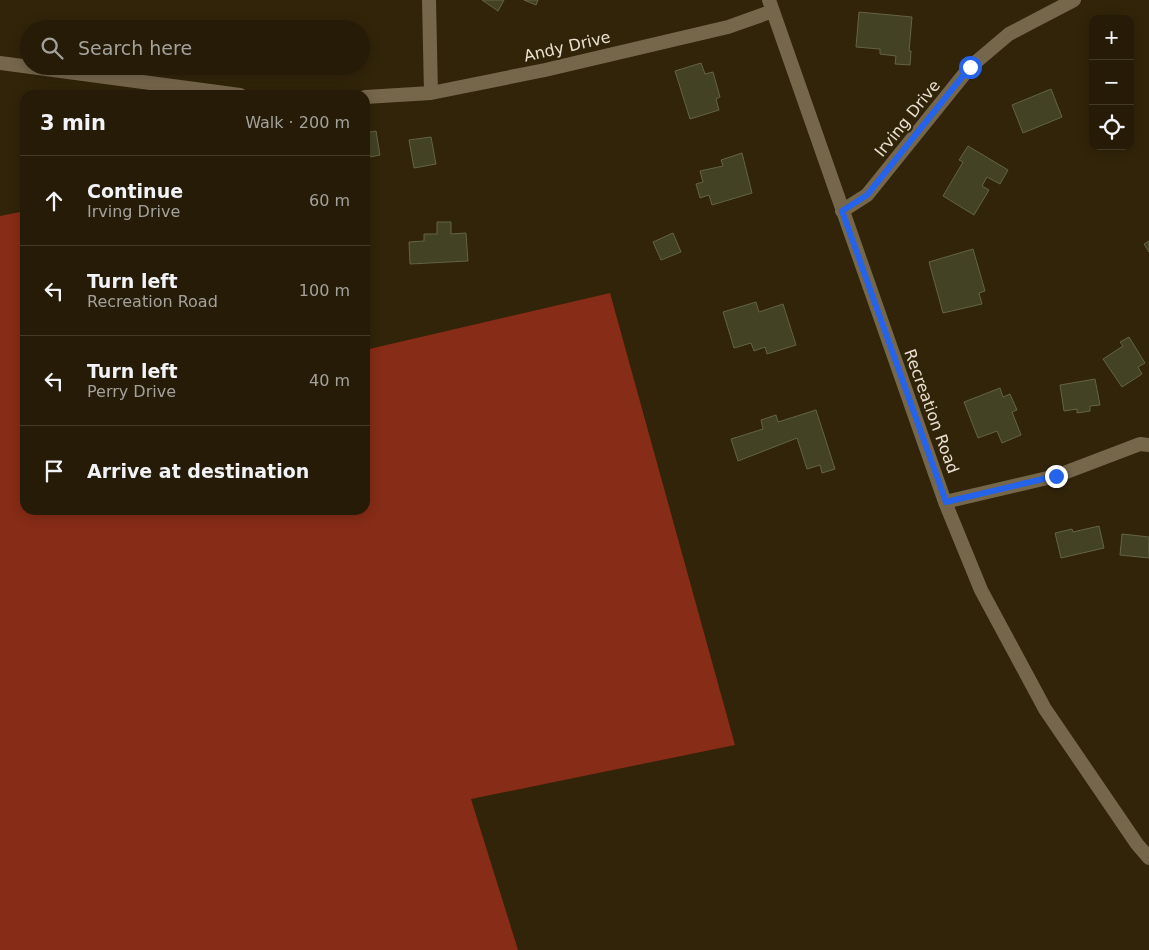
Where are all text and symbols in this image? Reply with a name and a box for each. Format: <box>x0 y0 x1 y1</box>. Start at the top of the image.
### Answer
map controls <box>1089 15 1134 150</box>
button: + <box>1089 15 1134 60</box>
search box <box>20 20 370 75</box>
street label: Andy Drive <box>522 27 612 66</box>
icon: search <box>38 34 66 62</box>
text: Search here <box>78 37 192 59</box>
route start <box>959 56 982 79</box>
button: − <box>1089 60 1134 105</box>
street label: Irving Drive <box>871 76 944 161</box>
button: locate <box>1089 105 1134 150</box>
text: 3 min <box>40 111 106 135</box>
text: Walk · 200 m <box>245 113 350 132</box>
text: Continue <box>87 180 183 202</box>
icon: ahead <box>40 187 68 215</box>
text: 60 m <box>309 191 350 210</box>
text: Irving Drive <box>87 202 180 221</box>
text: Turn left <box>87 270 178 292</box>
icon: left <box>40 277 68 305</box>
text: 100 m <box>299 281 350 300</box>
text: Recreation Road <box>87 292 218 311</box>
street label: Recreation Road <box>900 346 963 476</box>
text: Turn left <box>87 360 178 382</box>
icon: left <box>40 367 68 395</box>
text: 40 m <box>309 371 350 390</box>
text: Perry Drive <box>87 382 176 401</box>
icon: arrive <box>40 457 68 485</box>
text: Arrive at destination <box>87 460 309 482</box>
route end <box>1045 465 1068 488</box>

